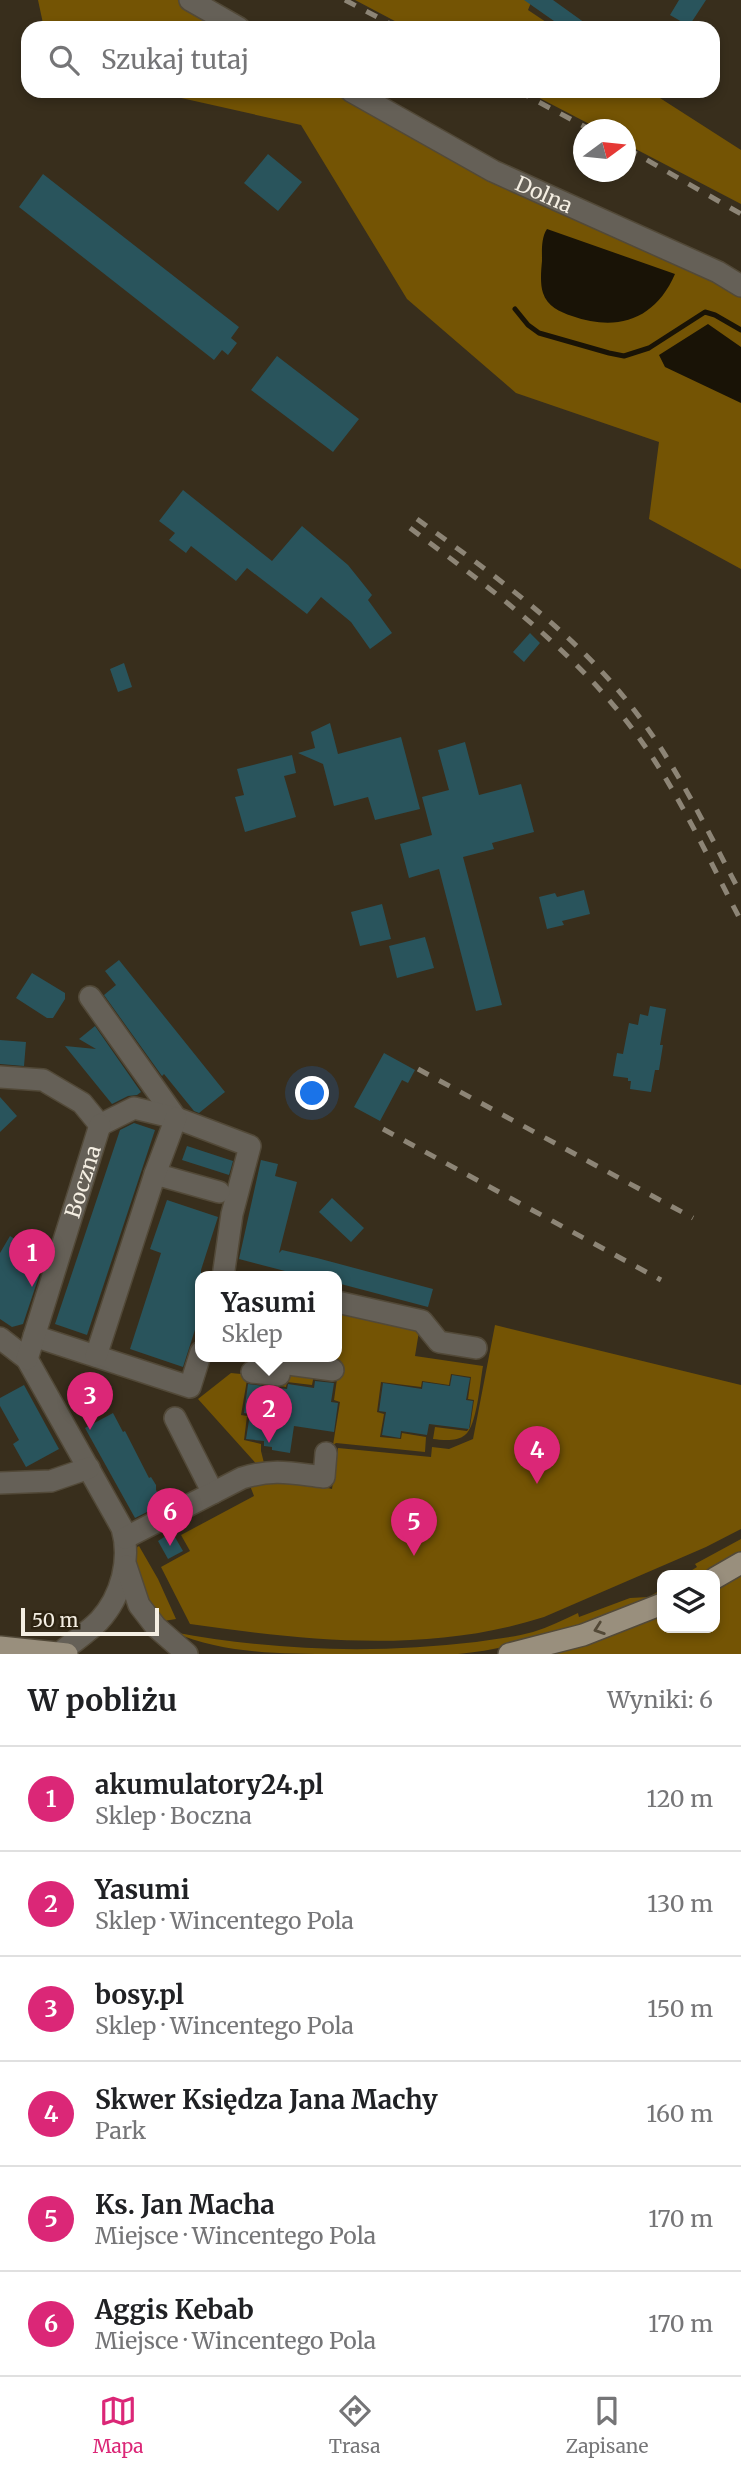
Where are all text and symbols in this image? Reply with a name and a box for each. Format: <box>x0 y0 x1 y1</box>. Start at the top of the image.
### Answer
search box <box>21 21 720 98</box>
icon: search <box>45 41 83 79</box>
text: Szukaj tutaj <box>101 43 249 76</box>
north arrow <box>573 119 636 182</box>
street label: Dolna <box>511 169 577 219</box>
your location <box>295 1076 329 1110</box>
street label: Boczna <box>58 1142 106 1221</box>
pin: 1 <box>9 1229 55 1287</box>
popup <box>195 1271 342 1362</box>
text: Yasumi <box>221 1286 316 1319</box>
text: Sklep <box>221 1319 283 1348</box>
pin: 3 <box>67 1372 113 1430</box>
pin: 2 <box>246 1385 292 1443</box>
pin: 4 <box>514 1426 560 1484</box>
pin: 6 <box>147 1488 193 1546</box>
pin: 5 <box>391 1498 437 1556</box>
map controls <box>657 1570 720 1633</box>
button: layers <box>657 1570 720 1633</box>
scale bar <box>21 1605 159 1637</box>
text: 50 m <box>32 1608 78 1632</box>
one-way arrow <box>593 1621 605 1635</box>
text: W pobliżu <box>28 1681 177 1719</box>
text: Wyniki: 6 <box>607 1685 713 1714</box>
text: akumulatory24.pl <box>95 1768 323 1801</box>
text: 1 <box>46 1784 56 1813</box>
text: 120 m <box>647 1784 713 1813</box>
text: Sklep · Boczna <box>95 1801 252 1830</box>
text: Yasumi <box>95 1873 190 1906</box>
text: 2 <box>44 1889 58 1918</box>
text: 130 m <box>647 1889 713 1918</box>
text: Sklep · Wincentego Pola <box>95 1906 354 1935</box>
text: bosy.pl <box>95 1978 184 2011</box>
text: 3 <box>44 1994 58 2023</box>
text: 150 m <box>647 1994 713 2023</box>
text: Sklep · Wincentego Pola <box>95 2011 354 2040</box>
text: Skwer Księdza Jana Machy <box>95 2083 438 2116</box>
text: 4 <box>44 2099 58 2128</box>
text: 160 m <box>647 2099 713 2128</box>
text: Park <box>95 2116 146 2145</box>
text: Ks. Jan Macha <box>95 2188 275 2221</box>
text: 5 <box>44 2204 58 2233</box>
text: 170 m <box>648 2204 713 2233</box>
text: Miejsce · Wincentego Pola <box>95 2221 376 2250</box>
text: Aggis Kebab <box>95 2293 254 2326</box>
text: 6 <box>44 2309 58 2338</box>
text: 170 m <box>648 2309 713 2338</box>
text: Miejsce · Wincentego Pola <box>95 2326 376 2355</box>
tab: Mapa <box>93 2392 144 2458</box>
tab: Trasa <box>329 2392 380 2458</box>
tab: Zapisane <box>566 2392 648 2458</box>

